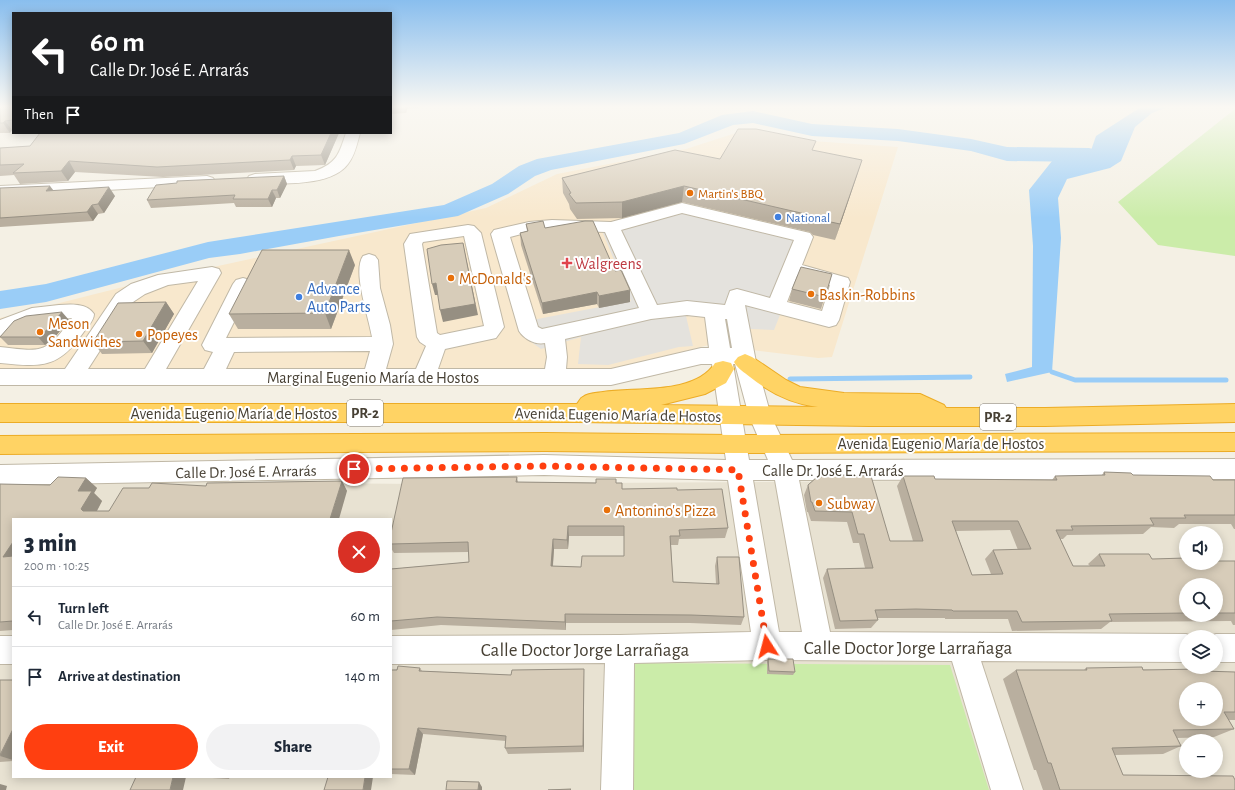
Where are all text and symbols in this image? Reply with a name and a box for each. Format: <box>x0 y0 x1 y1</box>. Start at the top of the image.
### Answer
icon: left <box>24 28 76 80</box>
text: 60 m <box>90 29 145 57</box>
text: Calle Dr. José E. Arrarás <box>90 62 249 80</box>
icon: arrive <box>62 104 84 126</box>
text: Then <box>24 107 54 122</box>
marker: Martin's BBQ <box>685 188 695 198</box>
place label: Martin's BBQ <box>698 188 764 201</box>
marker: National <box>773 212 783 222</box>
place label: National <box>786 212 830 225</box>
place label: Walgreens <box>575 256 642 272</box>
marker: Walgreens <box>562 258 572 268</box>
place label: McDonald's <box>459 271 532 287</box>
marker: McDonald's <box>446 273 456 283</box>
place label: Advance Auto Parts <box>307 281 371 315</box>
place label: Baskin-Robbins <box>819 287 915 303</box>
marker: Baskin-Robbins <box>806 289 816 299</box>
marker: Advance Auto Parts <box>294 292 304 302</box>
place label: Meson Sandwiches <box>48 316 122 350</box>
marker: Meson Sandwiches <box>35 327 45 337</box>
place label: Popeyes <box>147 327 198 344</box>
marker: Popeyes <box>134 329 144 339</box>
street label: Marginal Eugenio María de Hostos <box>267 370 479 386</box>
road number: PR-2 <box>347 400 383 426</box>
road number: PR-2 <box>980 404 1016 430</box>
street label: Avenida Eugenio María de Hostos <box>514 405 722 425</box>
street label: Avenida Eugenio María de Hostos <box>131 406 337 422</box>
street label: Avenida Eugenio María de Hostos <box>838 436 1044 452</box>
pin <box>337 452 371 486</box>
icon: arrive <box>343 458 365 480</box>
street label: Calle Dr. José E. Arrarás <box>175 463 317 481</box>
street label: Calle Dr. José E. Arrarás <box>762 463 904 479</box>
place label: Subway <box>827 496 875 513</box>
marker: Subway <box>814 498 824 508</box>
place label: Antonino's Pizza <box>615 503 716 519</box>
marker: Antonino's Pizza <box>602 505 612 515</box>
map controls <box>1179 526 1223 778</box>
button: sound <box>1179 526 1223 570</box>
button: close <box>338 531 380 573</box>
text: 3 min <box>24 532 77 556</box>
text: 200 m · 10:25 <box>24 560 89 573</box>
button: search <box>1179 578 1223 622</box>
text: Turn left <box>58 601 109 616</box>
icon: left <box>24 606 46 628</box>
text: 60 m <box>351 609 380 624</box>
text: Calle Dr. José E. Arrarás <box>58 619 173 632</box>
position arrow <box>746 625 788 667</box>
button: layers <box>1179 630 1223 674</box>
street label: Calle Doctor Jorge Larrañaga <box>804 639 1012 658</box>
street label: Calle Doctor Jorge Larrañaga <box>481 641 689 660</box>
icon: arrive <box>24 666 46 688</box>
text: Arrive at destination <box>58 669 181 684</box>
text: 140 m <box>345 669 380 684</box>
button: + <box>1179 682 1223 726</box>
button: Exit <box>24 724 198 770</box>
button: Share <box>206 724 380 770</box>
button: − <box>1179 734 1223 778</box>

